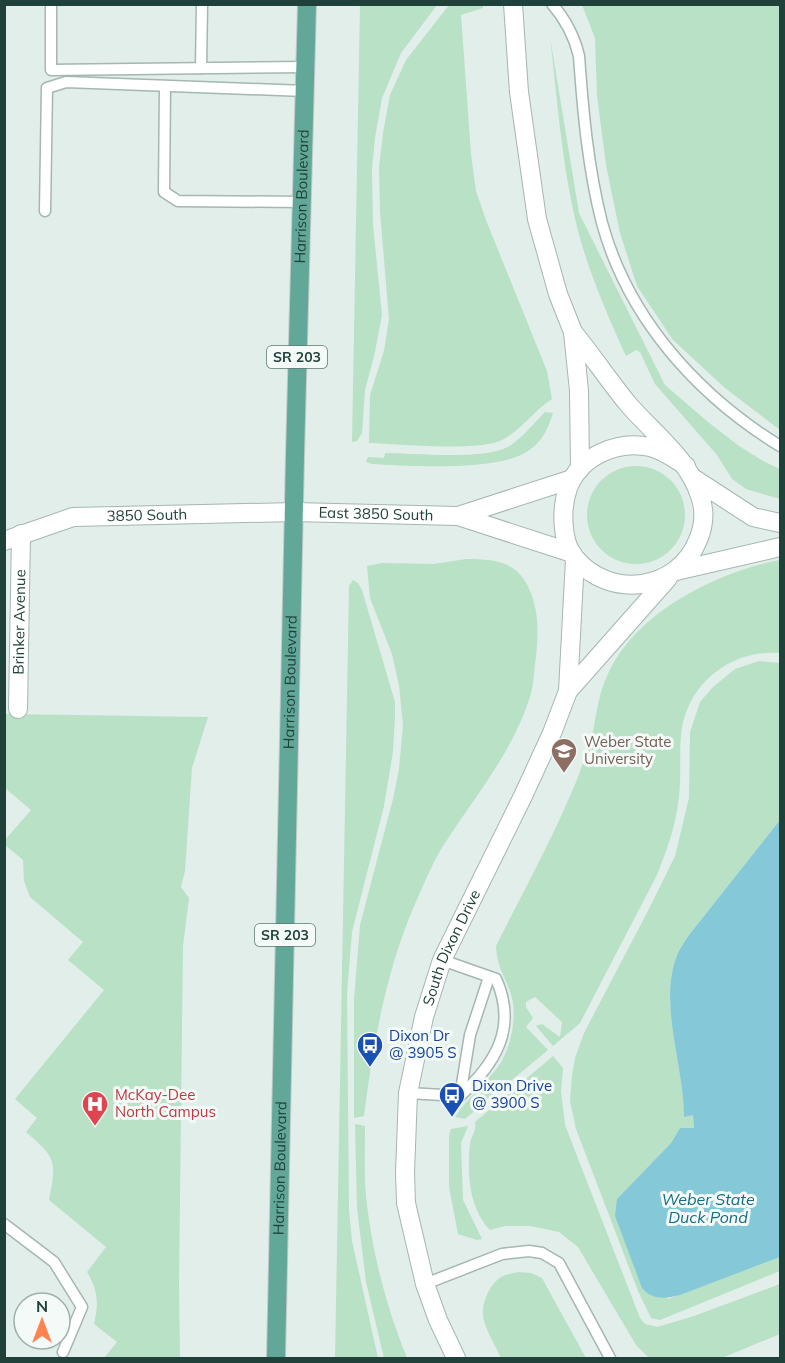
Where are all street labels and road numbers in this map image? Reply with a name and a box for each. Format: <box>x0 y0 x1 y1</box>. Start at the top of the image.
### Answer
street label: Harrison Boulevard <box>290 129 313 264</box>
road number: SR 203 <box>267 346 327 368</box>
street label: East 3850 South <box>318 503 434 524</box>
street label: 3850 South <box>106 504 187 525</box>
street label: Brinker Avenue <box>9 569 29 675</box>
street label: Harrison Boulevard <box>279 615 301 749</box>
street label: South Dixon Drive <box>418 886 484 1008</box>
road number: SR 203 <box>255 924 315 946</box>
street label: Harrison Boulevard <box>269 1101 290 1235</box>

